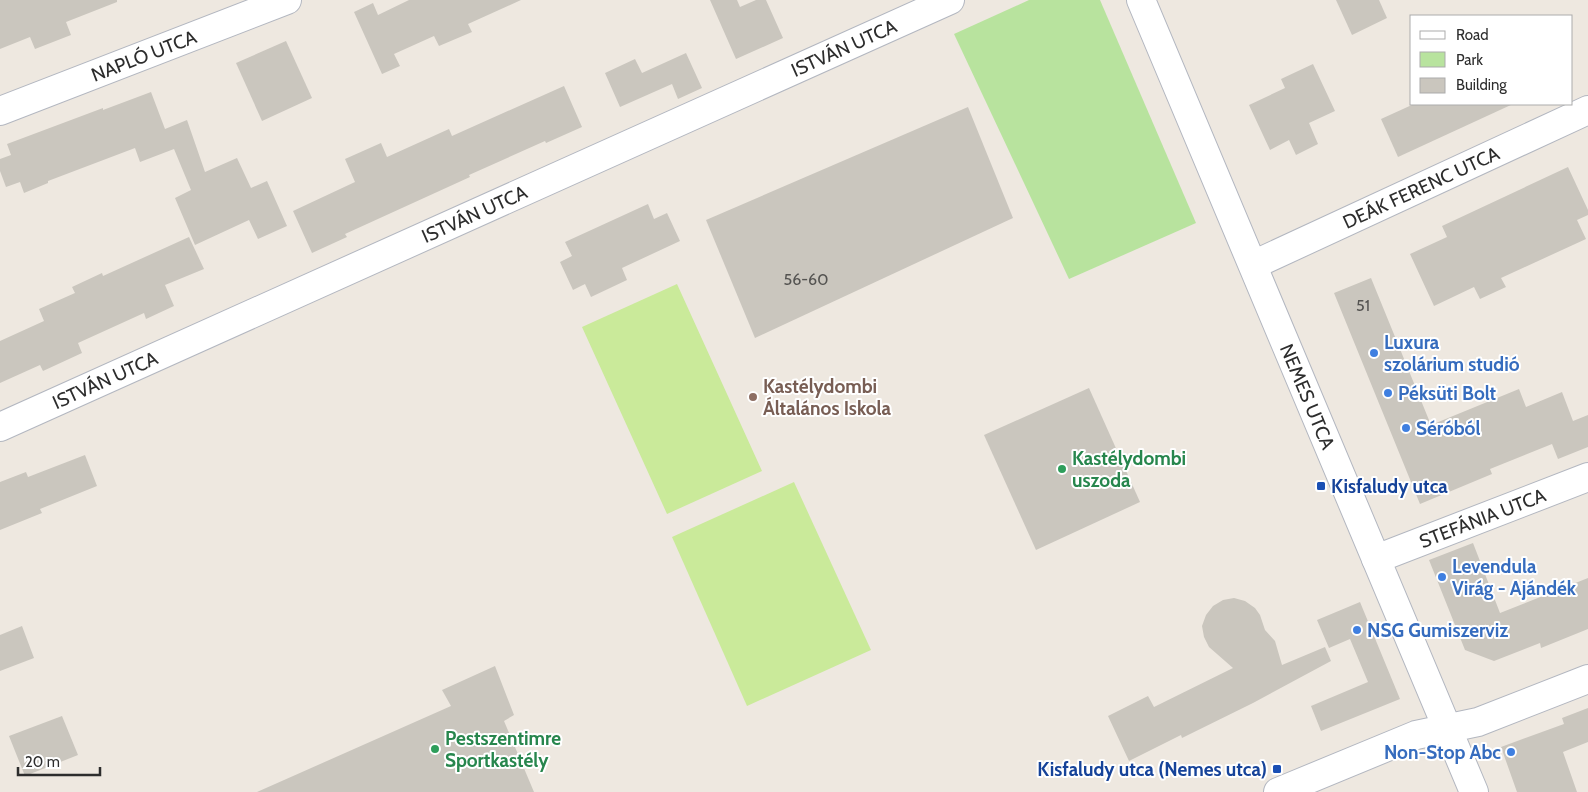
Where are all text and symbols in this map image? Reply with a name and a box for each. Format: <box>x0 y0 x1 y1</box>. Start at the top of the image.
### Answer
street label: ISTVÁN UTCA <box>787 14 900 81</box>
legend <box>1410 15 1573 105</box>
street label: NAPLÓ UTCA <box>88 25 200 86</box>
text: Road <box>1456 26 1489 44</box>
text: Park <box>1456 51 1483 69</box>
text: Building <box>1456 76 1507 94</box>
street label: DEÁK FERENC UTCA <box>1339 141 1503 233</box>
street label: ISTVÁN UTCA <box>418 180 531 247</box>
house number: 56-60 <box>784 270 828 289</box>
house number: 51 <box>1356 296 1370 315</box>
place label: Luxura szolárium studió <box>1384 331 1520 376</box>
street label: NEMES UTCA <box>1275 340 1340 453</box>
street label: ISTVÁN UTCA <box>49 346 161 414</box>
marker: Luxura szolárium studió <box>1368 347 1380 359</box>
place label: Kastélydombi Általános Iskola <box>763 375 892 420</box>
place label: Péksüti Bolt <box>1398 382 1497 405</box>
marker: Péksüti Bolt <box>1382 387 1394 399</box>
marker: Kastélydombi Általános Iskola <box>747 391 759 403</box>
place label: Séróból <box>1416 417 1480 440</box>
marker: Séróból <box>1400 422 1412 434</box>
place label: Kastélydombi uszoda <box>1072 447 1186 492</box>
marker: Kastélydombi uszoda <box>1056 463 1068 475</box>
place label: Kisfaludy utca <box>1331 475 1448 498</box>
marker: Kisfaludy utca <box>1315 480 1327 492</box>
street label: STEFÁNIA UTCA <box>1416 483 1549 553</box>
place label: Levendula Virág - Ajándék <box>1452 555 1577 600</box>
marker: Levendula Virág - Ajándék <box>1436 571 1448 583</box>
place label: NSG Gumiszerviz <box>1367 619 1508 642</box>
marker: NSG Gumiszerviz <box>1351 624 1363 636</box>
place label: Pestszentimre Sportkastély <box>445 727 561 772</box>
place label: Non-Stop Abc <box>1384 741 1501 764</box>
marker: Pestszentimre Sportkastély <box>429 743 441 755</box>
scale bar <box>18 744 100 776</box>
marker: Non-Stop Abc <box>1505 746 1517 758</box>
text: 20 m <box>25 753 60 771</box>
place label: Kisfaludy utca (Nemes utca) <box>1037 758 1267 781</box>
marker: Kisfaludy utca (Nemes utca) <box>1271 763 1283 775</box>

